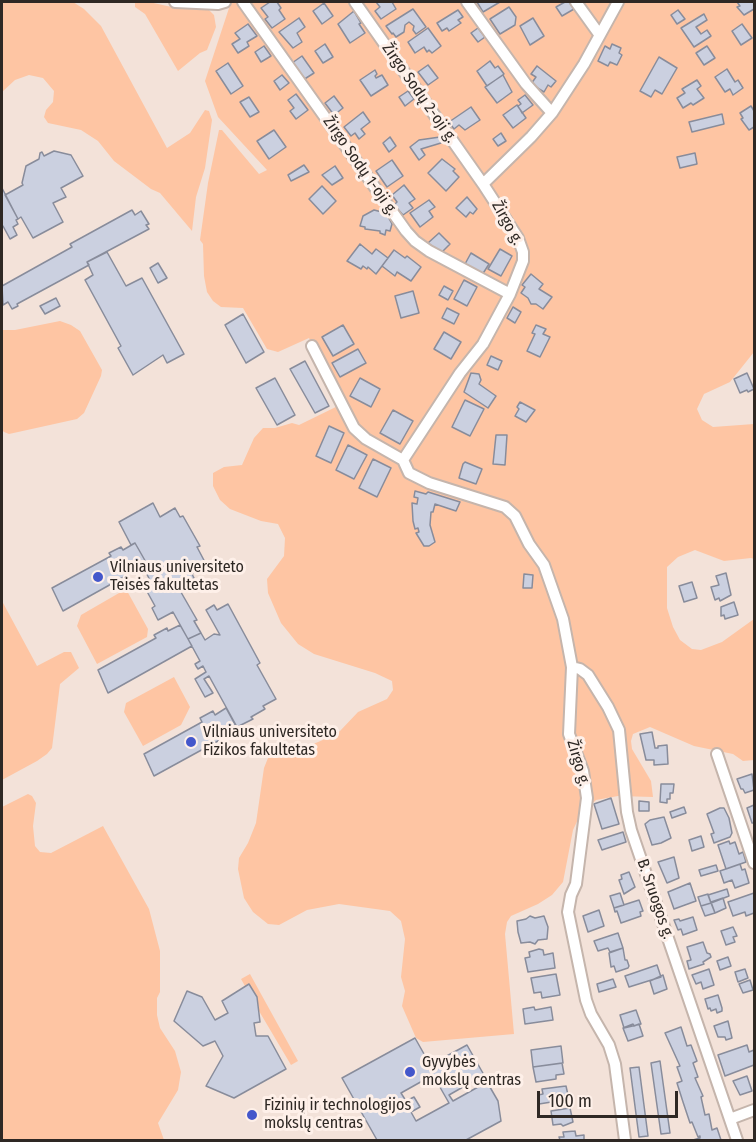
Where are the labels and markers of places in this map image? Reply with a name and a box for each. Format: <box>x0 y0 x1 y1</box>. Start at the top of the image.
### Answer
place label: Vilniaus universiteto Teisės fakultetas <box>110 558 244 596</box>
marker: Vilniaus universiteto Teisės fakultetas <box>91 570 105 584</box>
place label: Vilniaus universiteto Fizikos fakultetas <box>203 723 337 761</box>
marker: Vilniaus universiteto Fizikos fakultetas <box>184 735 198 749</box>
place label: Gyvybės mokslų centras <box>422 1053 521 1091</box>
marker: Gyvybės mokslų centras <box>403 1065 417 1079</box>
place label: Fizinių ir technologijos mokslų centras <box>264 1096 411 1134</box>
marker: Fizinių ir technologijos mokslų centras <box>245 1108 259 1122</box>

